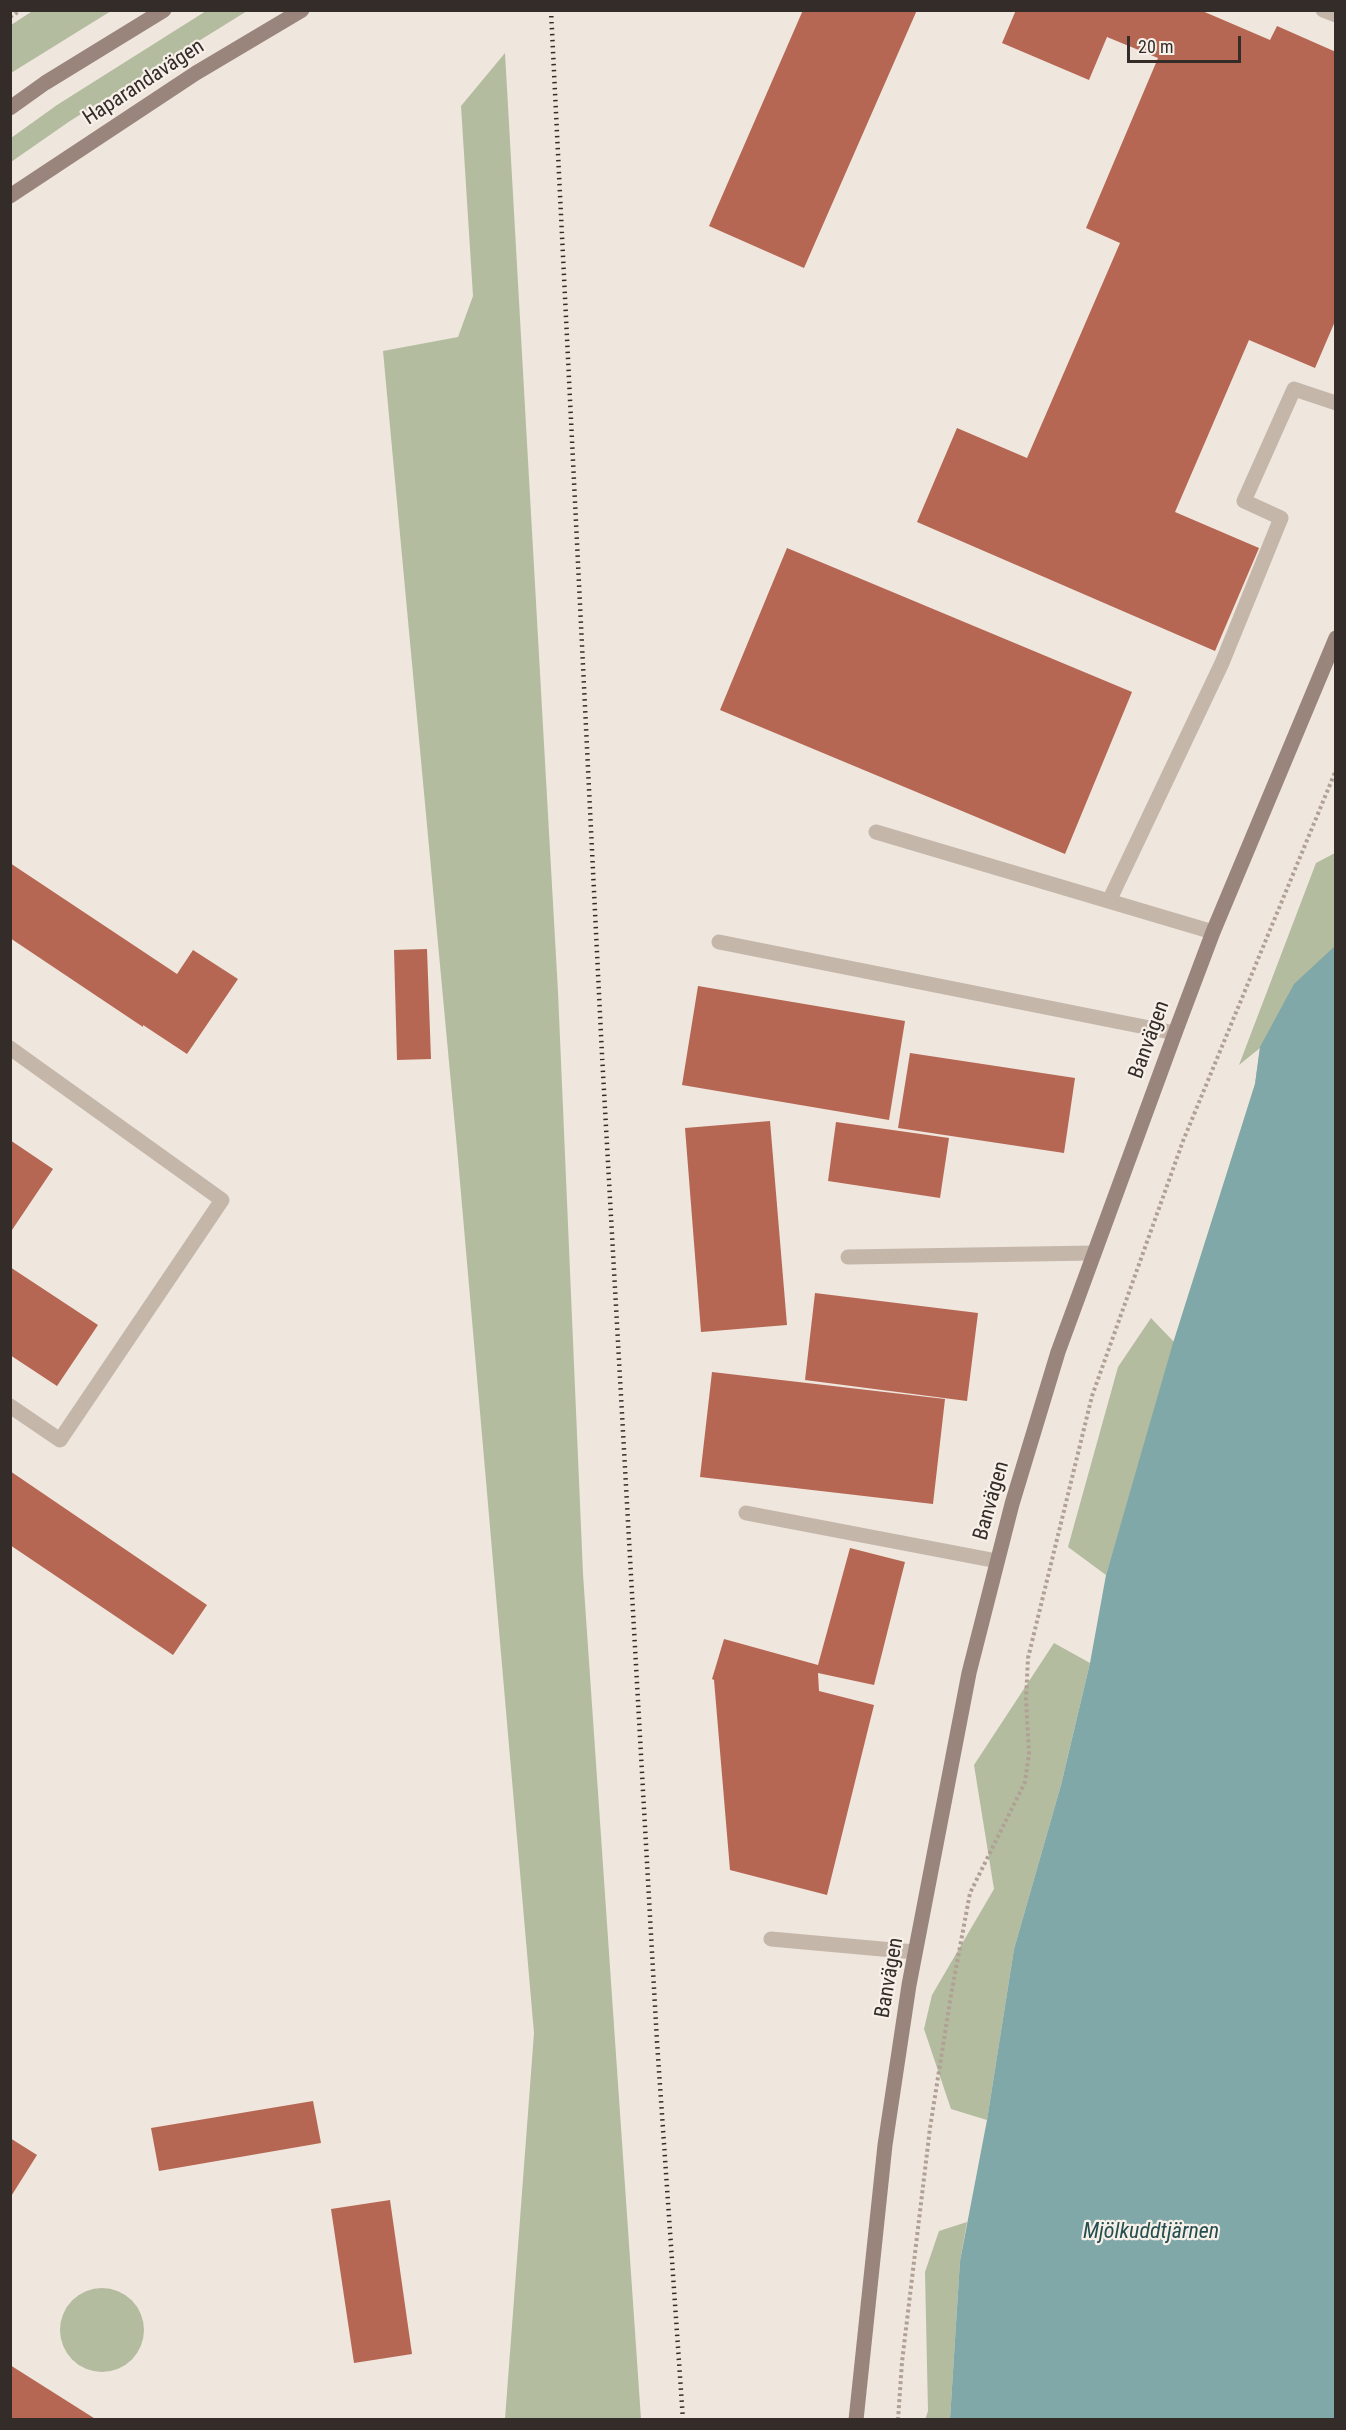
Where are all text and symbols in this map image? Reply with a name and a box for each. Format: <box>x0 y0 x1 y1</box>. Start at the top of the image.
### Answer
scale bar <box>1130 24 1244 62</box>
street label: Haparandavägen <box>79 34 209 132</box>
text: 20 m <box>1138 36 1173 57</box>
street label: Banvägen <box>1124 998 1176 1082</box>
street label: Banvägen <box>969 1459 1015 1543</box>
street label: Banvägen <box>871 1936 909 2020</box>
water label: Mjölkuddtjärnen <box>1083 2219 1219 2245</box>

